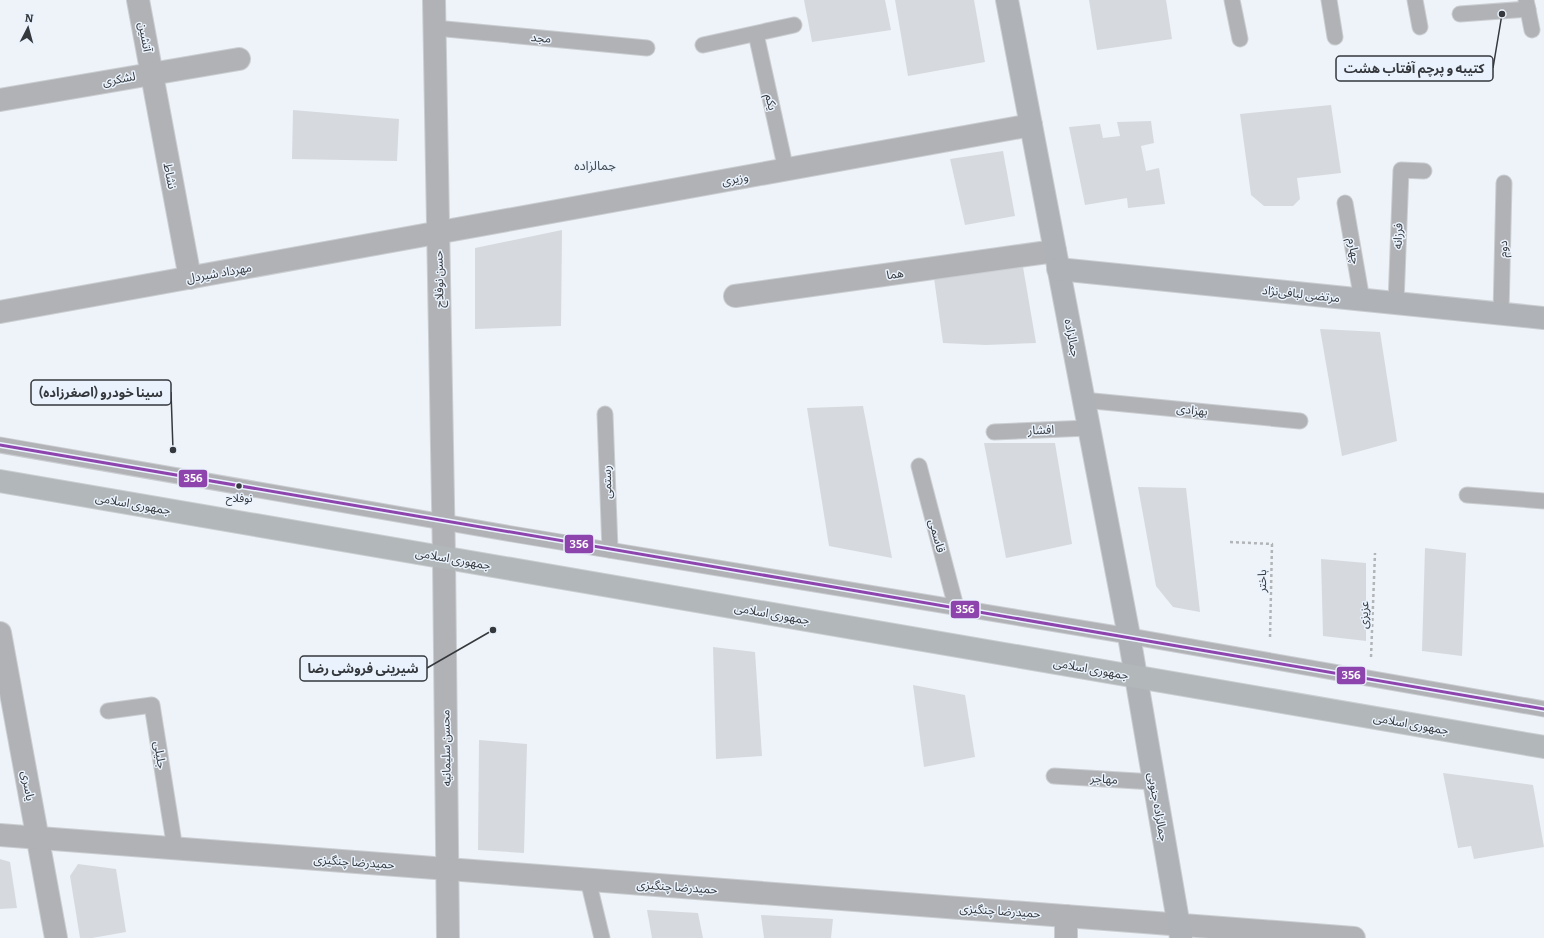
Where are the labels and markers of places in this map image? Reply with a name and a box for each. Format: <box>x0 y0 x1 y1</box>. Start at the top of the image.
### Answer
callout: کتیبه و پرچم آفتاب هشت <box>1336 56 1493 81</box>
callout: سینا خودرو (اصغرزاده) <box>31 380 171 405</box>
marker: نوفلاح <box>234 481 244 491</box>
place label: نوفلاح <box>226 492 252 506</box>
callout: شیرینی فروشی رضا <box>300 656 427 681</box>

